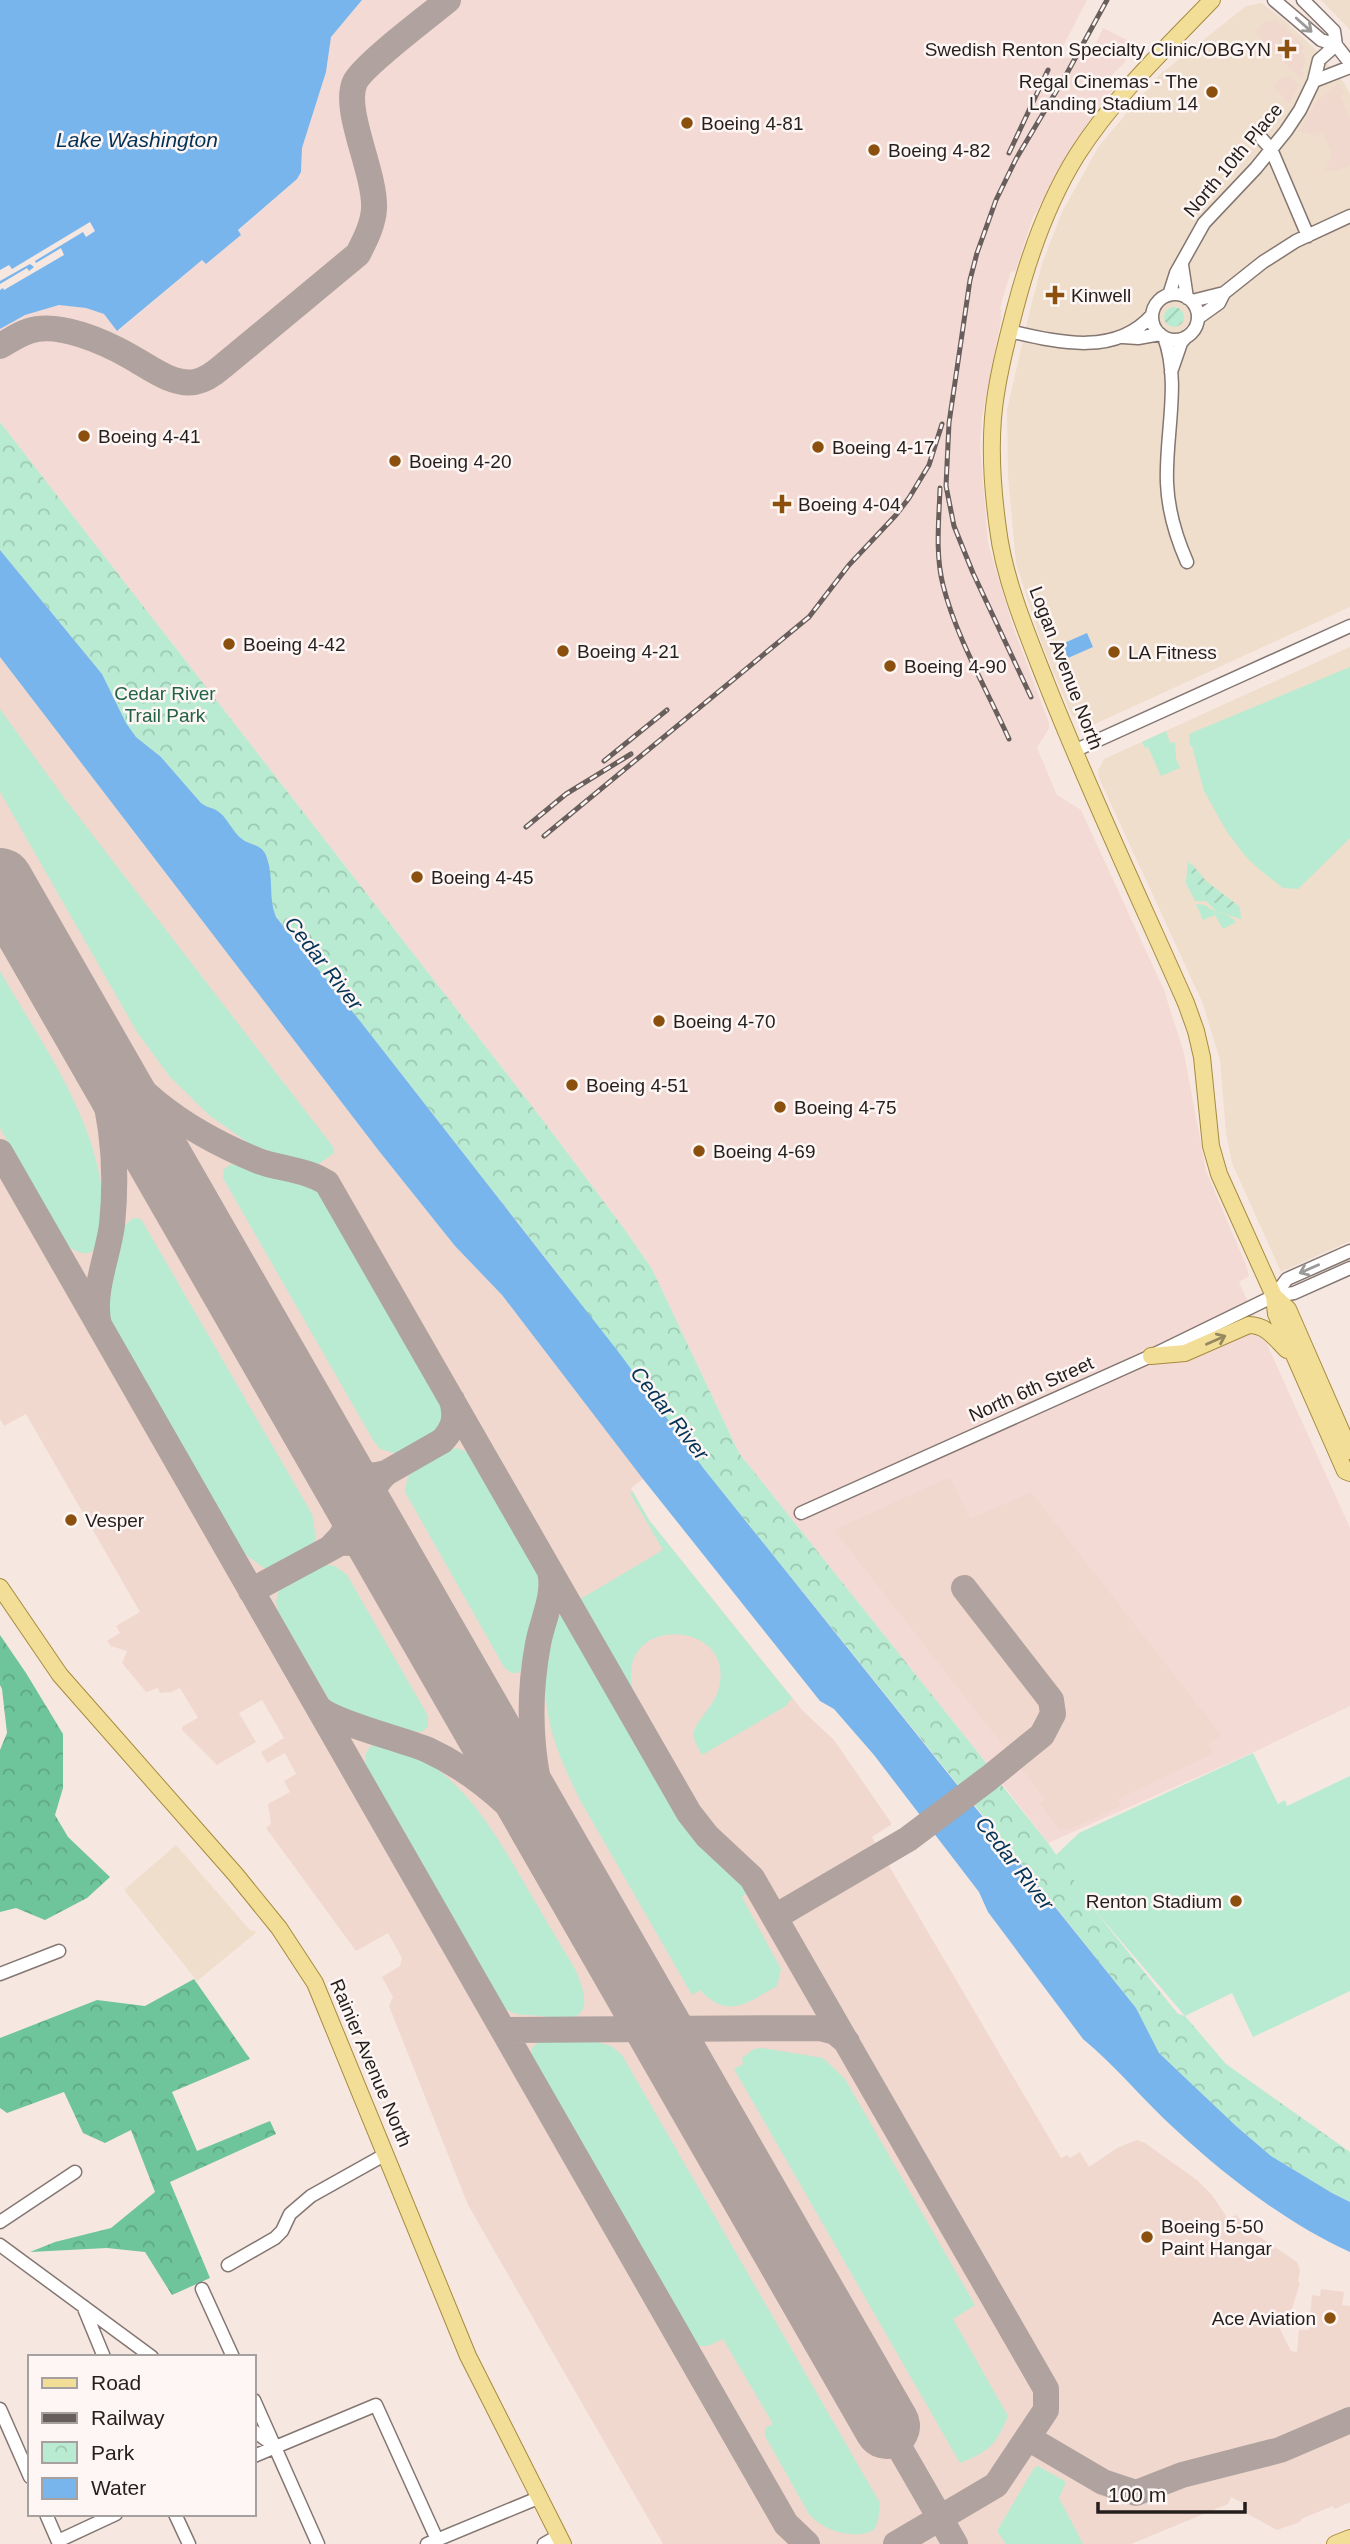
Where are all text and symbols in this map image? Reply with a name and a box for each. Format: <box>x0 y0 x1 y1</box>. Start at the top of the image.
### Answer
one-way arrow <box>1295 17 1313 33</box>
place label: Swedish Renton Specialty Clinic/OBGYN <box>925 39 1271 60</box>
marker: Swedish Renton Specialty Clinic/OBGYN <box>1277 39 1297 59</box>
place label: Regal Cinemas - The Landing Stadium 14 <box>1019 71 1198 114</box>
marker: Regal Cinemas - The Landing Stadium 14 <box>1204 84 1220 100</box>
street label: North 10th Place <box>1179 99 1287 221</box>
place label: Boeing 4-81 <box>701 113 803 134</box>
marker: Boeing 4-81 <box>679 115 695 131</box>
water label: Lake Washington <box>56 128 218 151</box>
place label: Boeing 4-82 <box>888 140 990 161</box>
marker: Boeing 4-82 <box>866 142 882 158</box>
marker: Kinwell <box>1045 285 1065 305</box>
place label: Kinwell <box>1071 285 1131 306</box>
place label: Boeing 4-41 <box>98 426 200 447</box>
marker: Boeing 4-41 <box>76 428 92 444</box>
place label: Boeing 4-17 <box>832 437 934 458</box>
marker: Boeing 4-17 <box>810 439 826 455</box>
place label: Boeing 4-20 <box>409 451 511 472</box>
marker: Boeing 4-20 <box>387 453 403 469</box>
marker: Boeing 4-04 <box>772 494 792 514</box>
place label: Boeing 4-04 <box>798 494 901 515</box>
street label: Logan Avenue North <box>1025 584 1107 752</box>
place label: Boeing 4-42 <box>243 634 345 655</box>
marker: Boeing 4-42 <box>221 636 237 652</box>
place label: Boeing 4-21 <box>577 641 679 662</box>
place label: LA Fitness <box>1128 642 1217 663</box>
marker: Boeing 4-21 <box>555 643 571 659</box>
marker: LA Fitness <box>1106 644 1122 660</box>
place label: Boeing 4-90 <box>904 656 1006 677</box>
marker: Boeing 4-90 <box>882 658 898 674</box>
park label: Cedar River Trail Park <box>114 683 216 726</box>
place label: Boeing 4-45 <box>431 867 533 888</box>
marker: Boeing 4-45 <box>409 869 425 885</box>
water label: Cedar River <box>280 912 368 1015</box>
place label: Boeing 4-70 <box>673 1011 775 1032</box>
marker: Boeing 4-70 <box>651 1013 667 1029</box>
place label: Boeing 4-51 <box>586 1075 688 1096</box>
marker: Boeing 4-51 <box>564 1077 580 1093</box>
place label: Boeing 4-75 <box>794 1097 896 1118</box>
marker: Boeing 4-75 <box>772 1099 788 1115</box>
place label: Boeing 4-69 <box>713 1141 815 1162</box>
marker: Boeing 4-69 <box>691 1143 707 1159</box>
one-way arrow <box>1299 1263 1320 1276</box>
one-way arrow <box>1205 1333 1227 1346</box>
street label: North 6th Street <box>965 1352 1097 1426</box>
water label: Cedar River <box>626 1362 714 1465</box>
place label: Vesper <box>85 1510 145 1531</box>
marker: Vesper <box>63 1512 79 1528</box>
water label: Cedar River <box>971 1812 1059 1915</box>
place label: Renton Stadium <box>1086 1891 1222 1912</box>
marker: Renton Stadium <box>1228 1893 1244 1909</box>
street label: Rainier Avenue North <box>326 1976 416 2150</box>
place label: Boeing 5-50 Paint Hangar <box>1161 2216 1273 2259</box>
marker: Boeing 5-50 Paint Hangar <box>1139 2229 1155 2245</box>
place label: Ace Aviation <box>1212 2308 1316 2329</box>
marker: Ace Aviation <box>1322 2310 1338 2326</box>
legend <box>28 2355 256 2516</box>
text: Road <box>91 2371 141 2394</box>
text: Railway <box>91 2406 165 2429</box>
text: Park <box>91 2441 135 2464</box>
scale bar <box>1098 2470 1245 2514</box>
text: Water <box>91 2476 146 2499</box>
text: 100 m <box>1108 2483 1166 2506</box>

